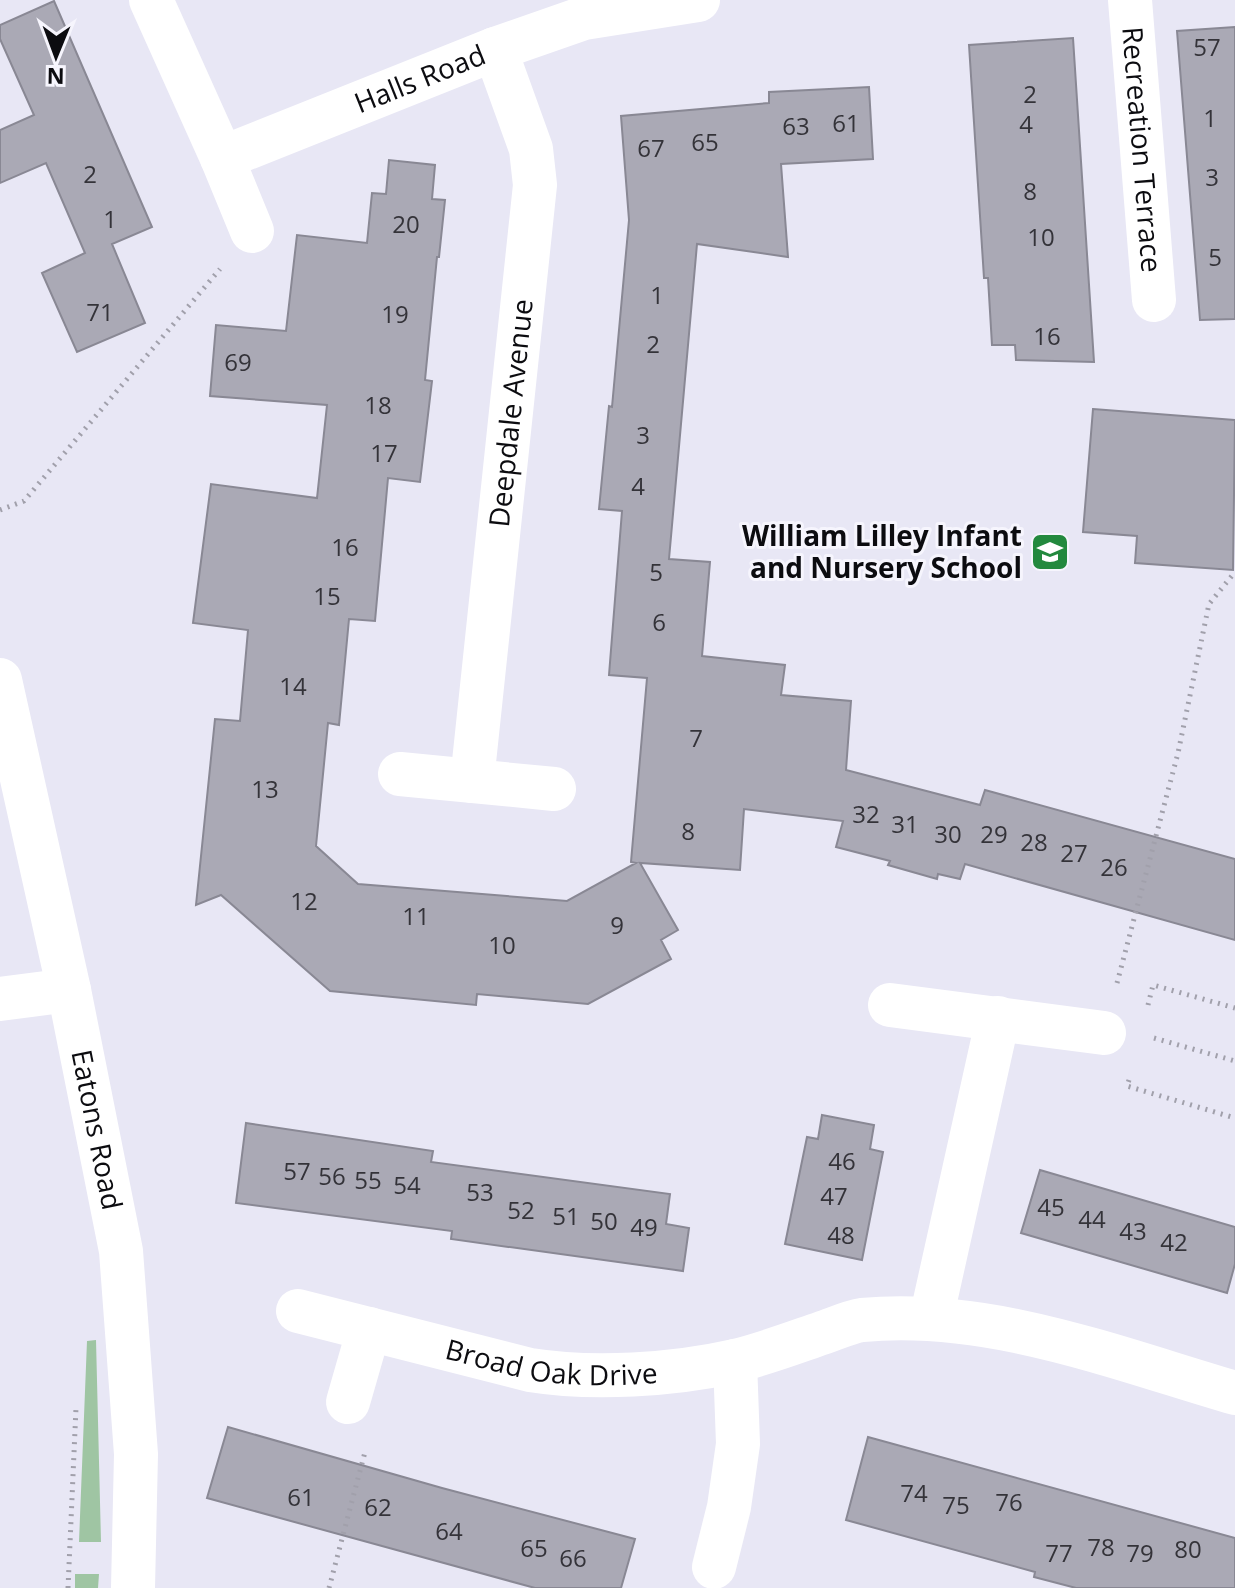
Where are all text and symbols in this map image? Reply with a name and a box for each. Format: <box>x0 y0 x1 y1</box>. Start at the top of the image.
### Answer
north arrow <box>16 16 96 96</box>
street label: Recreation Terrace <box>1114 25 1172 274</box>
house number: 57 <box>1193 30 1221 63</box>
street label: Halls Road <box>348 35 491 121</box>
text: N <box>46 62 65 92</box>
house number: 2 <box>1023 77 1037 110</box>
house number: 1 <box>1203 101 1217 134</box>
house number: 61 <box>832 106 860 139</box>
house number: 4 <box>1019 107 1033 140</box>
house number: 63 <box>782 109 810 142</box>
house number: 65 <box>691 125 719 158</box>
house number: 67 <box>637 131 665 164</box>
house number: 2 <box>83 157 97 190</box>
house number: 3 <box>1205 160 1219 193</box>
house number: 8 <box>1023 174 1037 207</box>
house number: 1 <box>103 202 117 235</box>
house number: 20 <box>392 207 420 240</box>
house number: 10 <box>1027 220 1055 253</box>
house number: 5 <box>1208 240 1222 273</box>
house number: 1 <box>650 278 664 311</box>
house number: 71 <box>86 295 114 328</box>
house number: 19 <box>381 297 409 330</box>
street label: Deepdale Avenue <box>479 297 541 529</box>
house number: 16 <box>1033 319 1061 352</box>
house number: 2 <box>646 327 660 360</box>
house number: 69 <box>224 345 252 378</box>
house number: 18 <box>364 388 392 421</box>
house number: 3 <box>636 418 650 451</box>
house number: 17 <box>370 436 398 469</box>
house number: 4 <box>631 469 645 502</box>
place label: William Lilley Infant and Nursery School <box>742 516 1022 586</box>
house number: 16 <box>331 530 359 563</box>
school or university icon: William Lilley Infant and Nursery School <box>1029 531 1071 573</box>
house number: 5 <box>649 555 663 588</box>
house number: 15 <box>313 579 341 612</box>
house number: 6 <box>652 605 666 638</box>
house number: 14 <box>279 669 307 702</box>
house number: 7 <box>689 721 703 754</box>
house number: 13 <box>251 772 279 805</box>
house number: 32 <box>852 797 880 830</box>
house number: 31 <box>891 807 919 840</box>
house number: 8 <box>681 814 695 847</box>
house number: 30 <box>934 817 962 850</box>
house number: 29 <box>980 817 1008 850</box>
house number: 28 <box>1020 825 1048 858</box>
house number: 27 <box>1060 836 1088 869</box>
house number: 26 <box>1100 850 1128 883</box>
house number: 12 <box>290 884 318 917</box>
house number: 11 <box>402 899 430 932</box>
house number: 9 <box>610 908 624 941</box>
house number: 10 <box>488 928 516 961</box>
street label: Eatons Road <box>63 1046 132 1213</box>
house number: 46 <box>828 1144 856 1177</box>
house number: 57 <box>283 1154 311 1187</box>
house number: 56 <box>318 1159 346 1192</box>
house number: 55 <box>354 1163 382 1196</box>
house number: 54 <box>393 1168 421 1201</box>
house number: 53 <box>466 1175 494 1208</box>
house number: 47 <box>820 1179 848 1212</box>
house number: 45 <box>1037 1190 1065 1223</box>
house number: 52 <box>507 1193 535 1226</box>
house number: 51 <box>552 1199 580 1232</box>
house number: 44 <box>1078 1202 1106 1235</box>
house number: 50 <box>590 1204 618 1237</box>
house number: 49 <box>630 1210 658 1243</box>
house number: 43 <box>1119 1214 1147 1247</box>
house number: 48 <box>827 1218 855 1251</box>
house number: 42 <box>1160 1225 1188 1258</box>
street label: Broad Oak Drive <box>442 1329 659 1393</box>
house number: 74 <box>900 1476 928 1509</box>
house number: 61 <box>287 1480 315 1513</box>
house number: 76 <box>995 1485 1023 1518</box>
house number: 75 <box>942 1488 970 1521</box>
house number: 62 <box>364 1490 392 1523</box>
house number: 64 <box>435 1514 463 1547</box>
house number: 78 <box>1087 1530 1115 1563</box>
house number: 65 <box>520 1531 548 1564</box>
house number: 80 <box>1174 1532 1202 1565</box>
house number: 77 <box>1045 1536 1073 1569</box>
house number: 79 <box>1126 1536 1154 1569</box>
house number: 66 <box>559 1541 587 1574</box>

